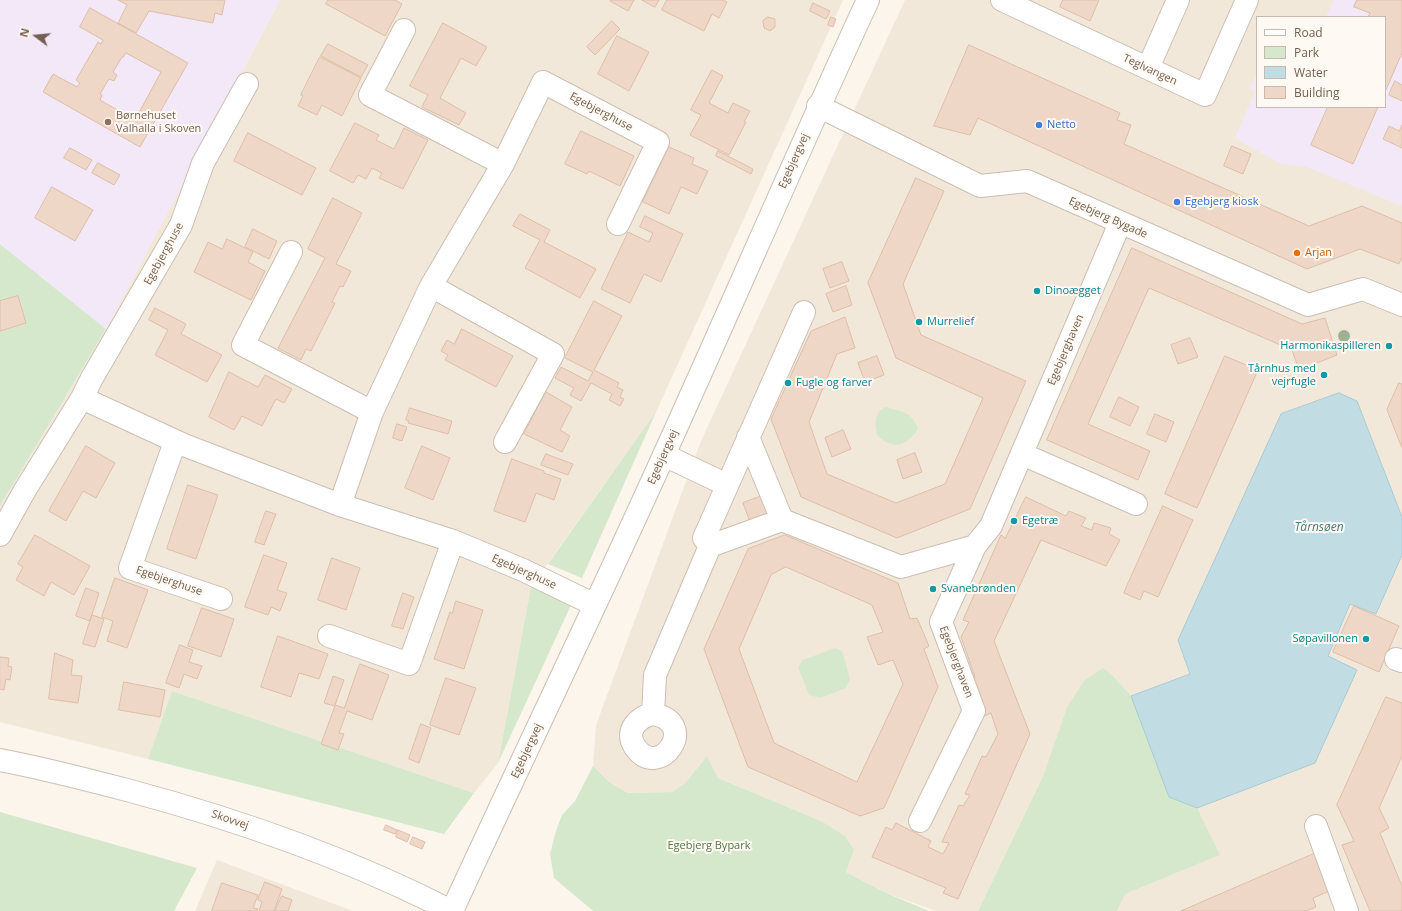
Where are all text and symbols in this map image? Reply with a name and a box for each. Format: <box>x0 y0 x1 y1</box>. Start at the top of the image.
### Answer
north arrow <box>16 16 56 56</box>
legend <box>1256 16 1386 108</box>
text: Road <box>1294 24 1323 41</box>
text: N <box>16 26 32 39</box>
text: Park <box>1294 44 1319 61</box>
street label: Teglvangen <box>1121 52 1179 88</box>
text: Water <box>1294 64 1328 81</box>
text: Building <box>1294 84 1339 101</box>
street label: Egebjerghuse <box>567 90 635 134</box>
place label: Børnehuset Valhalla i Skoven <box>116 109 201 135</box>
marker: Børnehuset Valhalla i Skoven <box>103 117 113 127</box>
place label: Netto <box>1047 118 1076 132</box>
marker: Netto <box>1034 120 1044 130</box>
street label: Egebjergvej <box>776 131 812 191</box>
street label: Egebjerg Bygade <box>1067 195 1149 241</box>
place label: Egebjerg kiosk <box>1185 195 1258 209</box>
marker: Egebjerg kiosk <box>1172 197 1182 207</box>
street label: Egebjerghuse <box>141 220 187 288</box>
place label: Arjan <box>1305 246 1332 260</box>
marker: Arjan <box>1292 248 1302 258</box>
place label: Dinoægget <box>1045 284 1101 298</box>
marker: Dinoægget <box>1032 286 1042 296</box>
street label: Egebjerghaven <box>1045 313 1087 387</box>
place label: Murrelief <box>927 315 974 329</box>
marker: Murrelief <box>914 317 924 327</box>
place label: Harmonikaspilleren <box>1280 339 1381 353</box>
marker: Harmonikaspilleren <box>1384 341 1394 351</box>
place label: Tårnhus med vejrfugle <box>1248 362 1316 388</box>
marker: Tårnhus med vejrfugle <box>1319 370 1329 380</box>
place label: Fugle og farver <box>796 376 872 390</box>
marker: Fugle og farver <box>783 378 793 388</box>
street label: Egebjergvej <box>645 427 681 487</box>
place label: Egetræ <box>1022 514 1058 528</box>
marker: Egetræ <box>1009 516 1019 526</box>
water label: Tårnsøen <box>1294 521 1344 535</box>
street label: Egebjerghuse <box>490 552 558 592</box>
street label: Egebjerghuse <box>134 563 204 599</box>
place label: Svanebrønden <box>941 582 1016 596</box>
marker: Svanebrønden <box>928 584 938 594</box>
street label: Egebjerghaven <box>936 624 976 700</box>
place label: Søpavillonen <box>1292 632 1358 646</box>
marker: Søpavillonen <box>1361 634 1371 644</box>
street label: Egebjergvej <box>509 722 545 780</box>
street label: Skovvej <box>210 808 250 832</box>
park label: Egebjerg Bypark <box>667 839 751 853</box>

